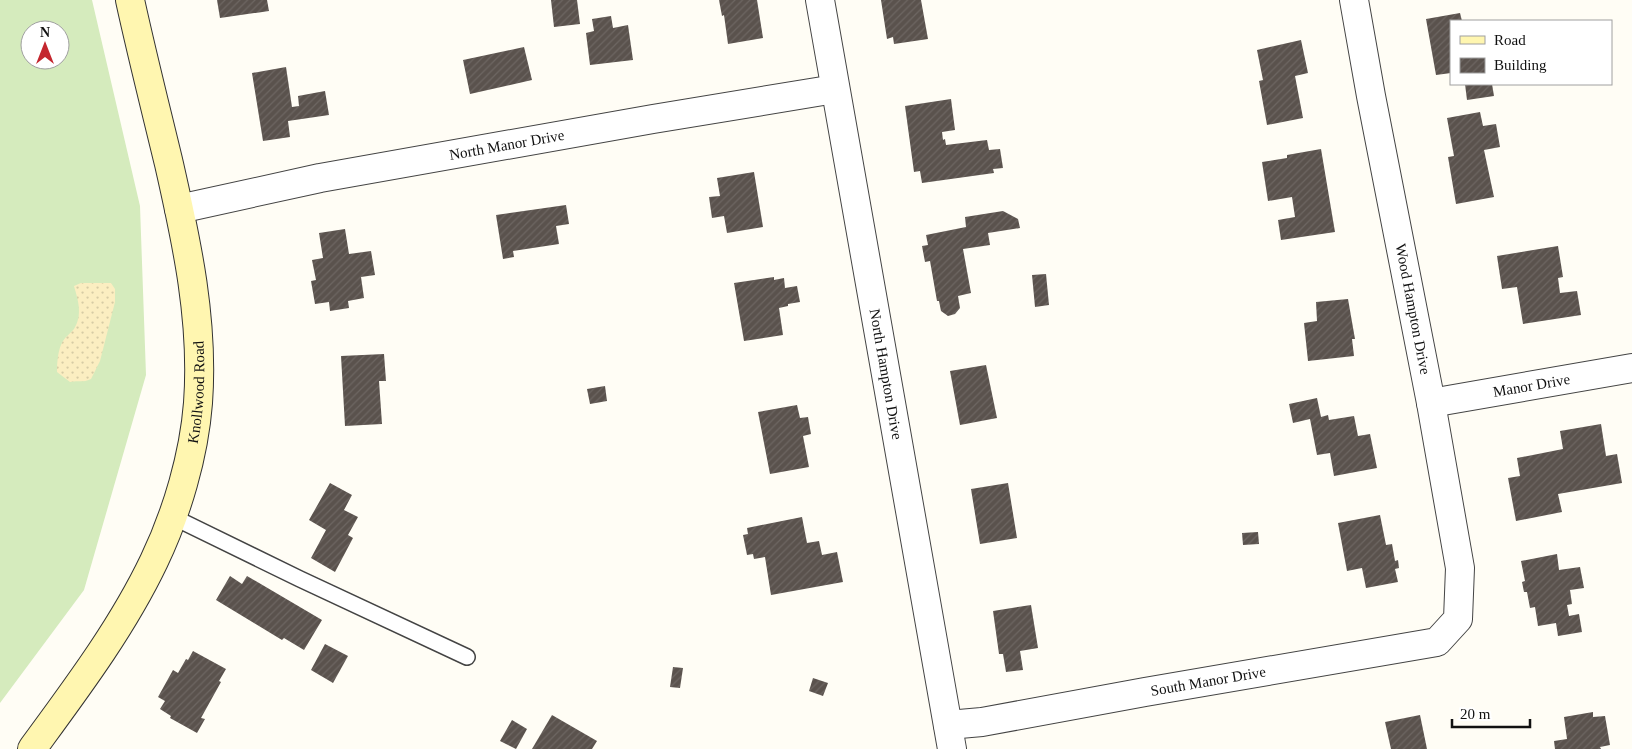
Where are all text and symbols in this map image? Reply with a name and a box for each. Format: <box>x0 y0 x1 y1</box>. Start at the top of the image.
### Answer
north arrow <box>20 20 70 70</box>
legend <box>1450 20 1612 85</box>
text: N <box>40 25 50 40</box>
text: Road <box>1494 32 1526 48</box>
text: Building <box>1494 57 1547 73</box>
street label: North Manor Drive <box>448 127 566 163</box>
street label: Wood Hampton Drive <box>1392 242 1434 376</box>
street label: North Hampton Drive <box>867 308 905 441</box>
street label: Knollwood Road <box>185 340 207 445</box>
street label: Manor Drive <box>1492 371 1572 400</box>
street label: South Manor Drive <box>1149 663 1267 699</box>
scale bar <box>1452 696 1530 728</box>
text: 20 m <box>1460 706 1491 722</box>

